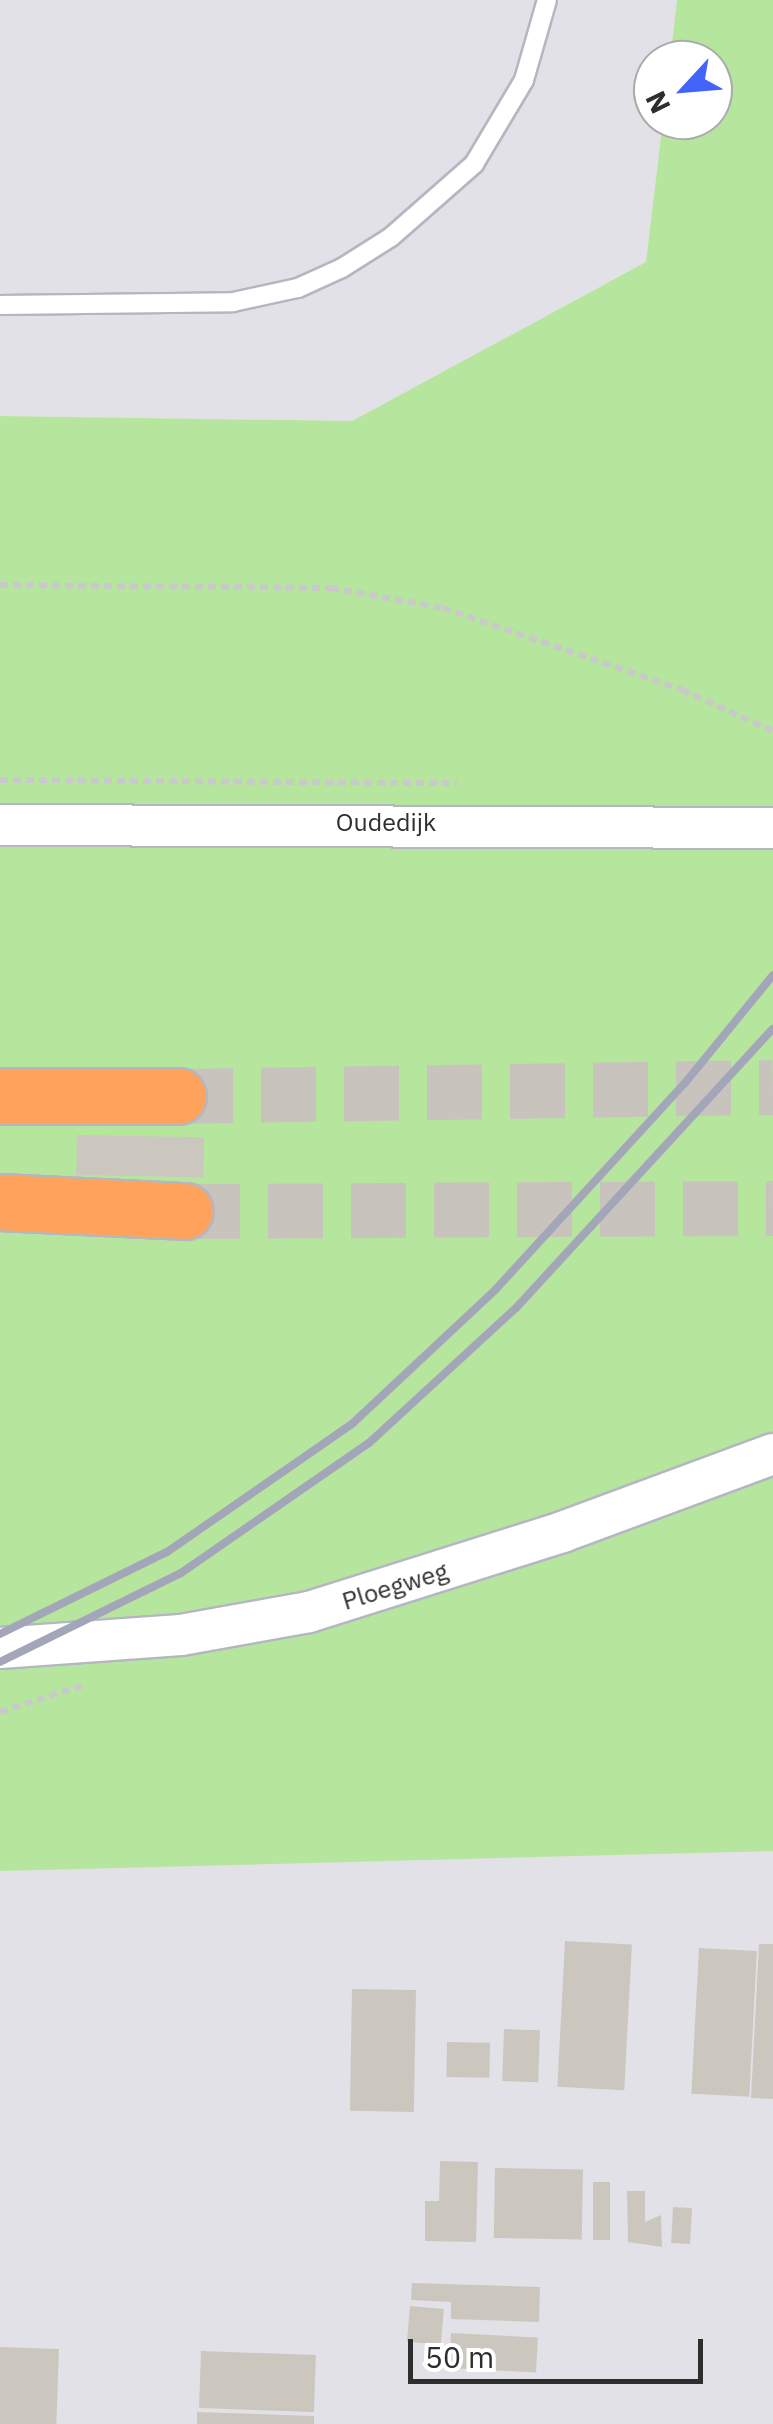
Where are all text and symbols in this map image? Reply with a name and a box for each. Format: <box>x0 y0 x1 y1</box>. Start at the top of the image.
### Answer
north arrow <box>633 40 733 140</box>
text: N <box>636 85 678 120</box>
street label: Oudedijk <box>336 807 436 837</box>
street label: Ploegweg <box>339 1556 451 1616</box>
scale bar <box>413 2319 708 2381</box>
text: 50 m <box>425 2337 494 2376</box>

